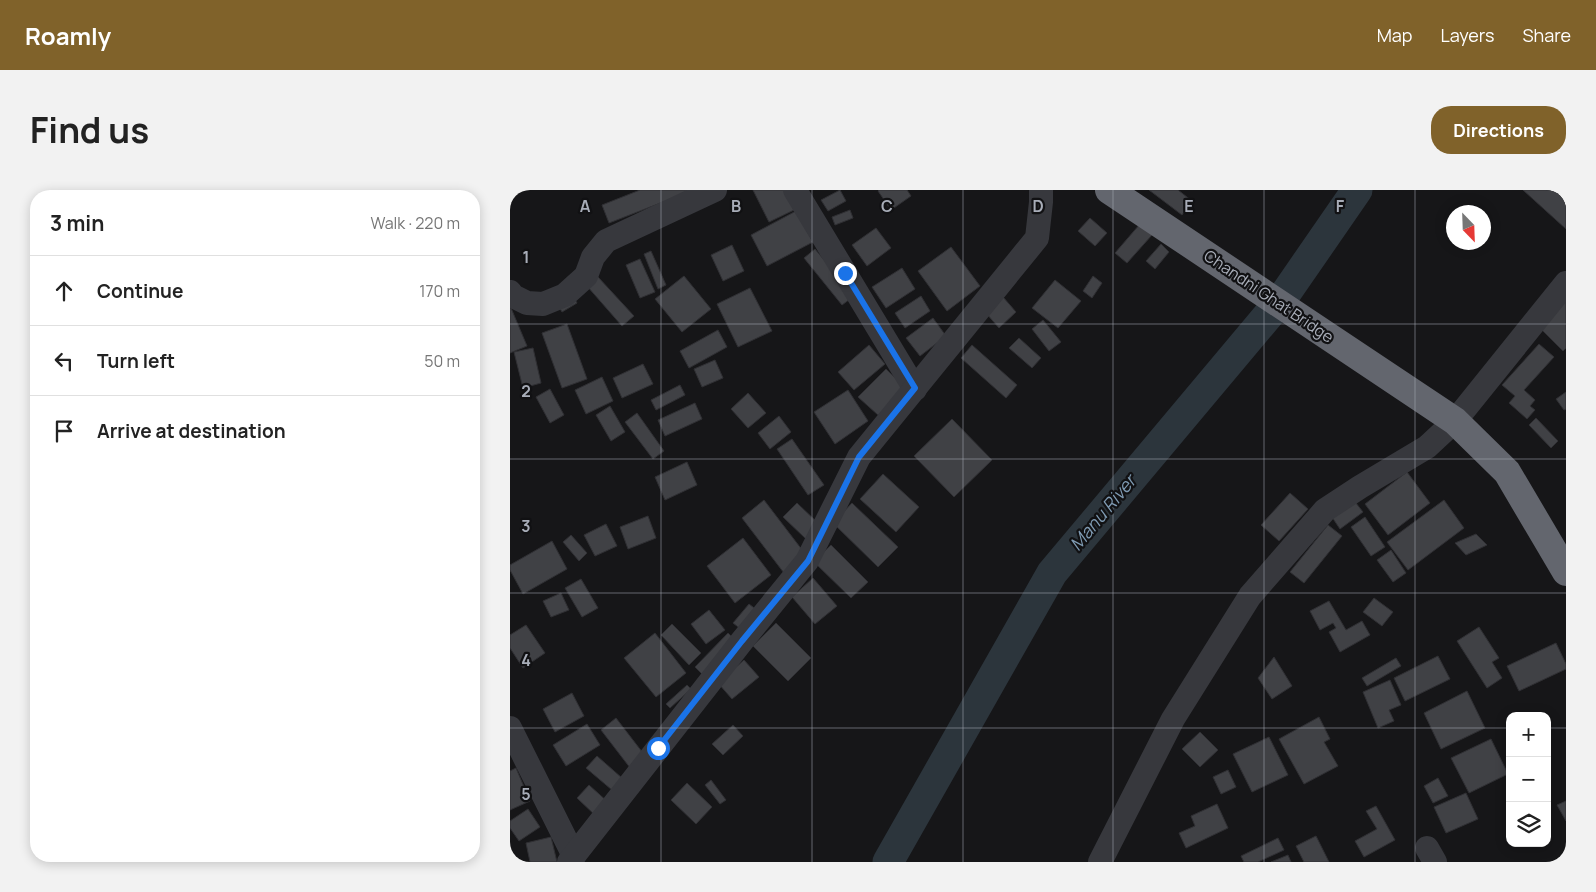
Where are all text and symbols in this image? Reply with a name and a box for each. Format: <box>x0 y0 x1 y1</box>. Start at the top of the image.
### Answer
text: Roamly <box>25 19 111 52</box>
text: Map <box>1377 23 1412 47</box>
text: Layers <box>1440 23 1494 47</box>
text: Share <box>1522 23 1571 47</box>
text: Find us <box>30 106 149 154</box>
button: Directions <box>1431 106 1566 154</box>
text: A <box>580 195 591 217</box>
text: B <box>731 195 741 217</box>
text: C <box>881 195 893 217</box>
text: D <box>1032 195 1044 217</box>
text: E <box>1184 195 1194 217</box>
text: F <box>1336 195 1345 217</box>
north arrow <box>1446 205 1491 250</box>
text: 3 min <box>50 209 104 237</box>
text: Walk · 220 m <box>370 212 460 234</box>
street label: Chandni Ghat Bridge <box>1200 244 1338 348</box>
text: 1 <box>522 246 530 268</box>
route end <box>834 262 857 285</box>
icon: ahead <box>50 277 78 305</box>
text: Continue <box>97 278 183 304</box>
text: 170 m <box>419 280 460 302</box>
icon: left <box>50 347 78 375</box>
text: Turn left <box>97 348 175 374</box>
text: 50 m <box>424 350 460 372</box>
text: 2 <box>521 380 531 402</box>
icon: arrive <box>50 417 78 445</box>
text: Arrive at destination <box>97 418 286 444</box>
water label: Manu River <box>1064 468 1142 555</box>
text: 3 <box>521 515 531 537</box>
text: 4 <box>521 649 531 671</box>
map controls <box>1506 712 1551 847</box>
button: + <box>1506 712 1551 757</box>
route start <box>647 737 670 760</box>
button: − <box>1506 757 1551 802</box>
text: 5 <box>521 783 531 805</box>
button: layers <box>1506 802 1551 847</box>

